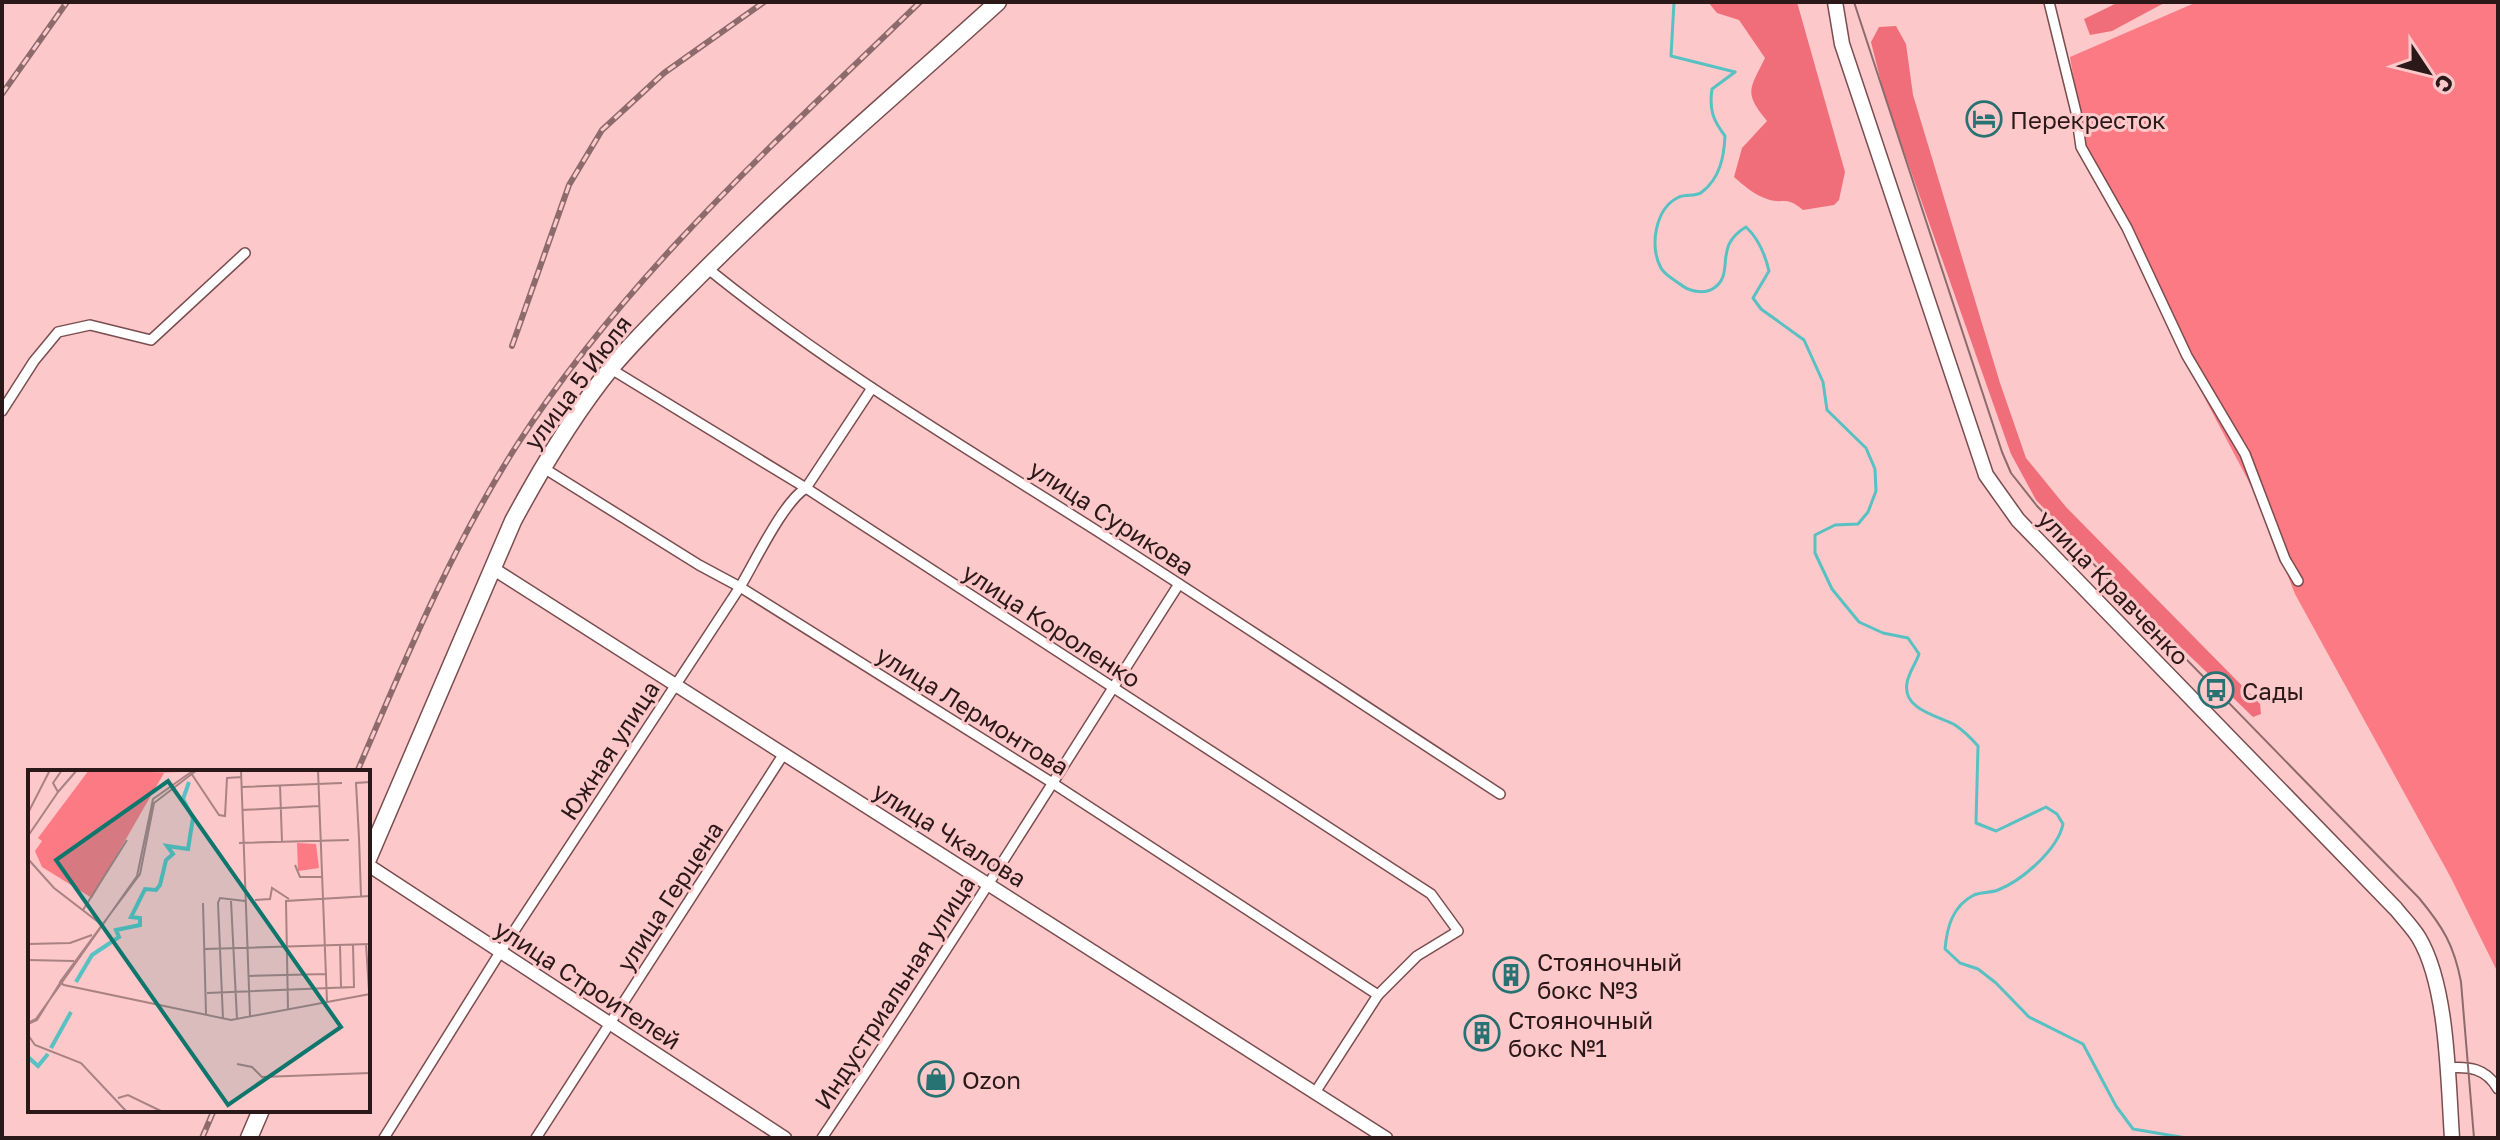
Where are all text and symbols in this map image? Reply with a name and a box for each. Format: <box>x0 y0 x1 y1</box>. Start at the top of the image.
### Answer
north arrow <box>2388 32 2468 112</box>
text: С <box>2429 70 2460 98</box>
hotel icon: Перекресток <box>1965 100 2003 138</box>
place label: Перекресток <box>2010 105 2166 134</box>
street label: улица 5 Июля <box>517 309 637 455</box>
street label: улица Сурикова <box>1024 453 1200 581</box>
street label: улица Кравченко <box>2033 503 2195 671</box>
street label: улица Короленко <box>958 557 1146 693</box>
street label: улица Лермонтова <box>871 639 1075 781</box>
bus stop icon: Сады <box>2197 671 2235 709</box>
street label: Южная улица <box>553 675 665 825</box>
place label: Сады <box>2242 676 2304 705</box>
inset map <box>28 770 370 1112</box>
street label: улица Чкалова <box>868 775 1032 893</box>
street label: улица Герцена <box>610 816 728 976</box>
street label: Индустриальная улица <box>808 870 980 1114</box>
street label: улица Строителей <box>490 913 686 1055</box>
place label: Стояночный бокс №3 <box>1537 947 1682 1004</box>
building icon: Стояночный бокс №3 <box>1492 956 1530 994</box>
place label: Стояночный бокс №1 <box>1508 1005 1653 1062</box>
building icon: Стояночный бокс №1 <box>1463 1014 1501 1052</box>
shop icon: Ozon <box>917 1060 955 1098</box>
place label: Ozon <box>962 1065 1021 1094</box>

